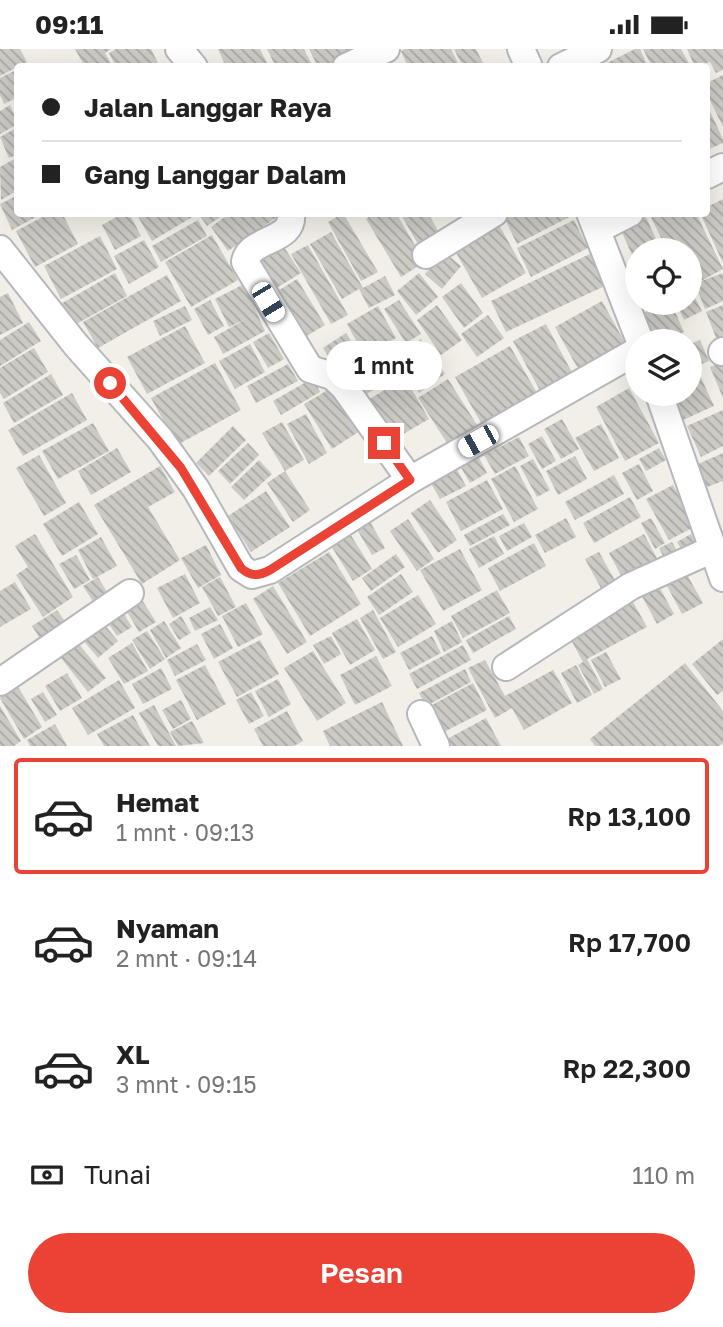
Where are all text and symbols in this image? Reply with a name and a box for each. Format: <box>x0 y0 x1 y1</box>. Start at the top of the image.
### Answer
text: 09:11 <box>35 9 104 40</box>
text: Jalan Langgar Raya <box>84 92 332 123</box>
text: Gang Langgar Dalam <box>84 159 346 190</box>
map controls <box>625 238 702 406</box>
button: locate <box>625 238 702 315</box>
car <box>249 279 288 325</box>
button: layers <box>625 329 702 406</box>
callout: 1 mnt <box>326 341 442 391</box>
text: 1 mnt <box>354 351 414 379</box>
route start <box>94 367 126 399</box>
car <box>455 422 502 460</box>
route end <box>368 427 400 459</box>
icon: car <box>32 785 95 848</box>
text: Hemat <box>116 787 199 818</box>
text: Rp 13,100 <box>567 801 691 832</box>
text: 1 mnt · 09:13 <box>116 818 254 846</box>
icon: car <box>32 911 95 974</box>
text: Nyaman <box>116 913 219 944</box>
text: Rp 17,700 <box>568 927 691 958</box>
text: 2 mnt · 09:14 <box>116 944 257 972</box>
icon: car <box>32 1037 95 1100</box>
text: XL <box>116 1039 150 1070</box>
text: Rp 22,300 <box>562 1053 691 1084</box>
text: 3 mnt · 09:15 <box>116 1070 257 1098</box>
icon: cash <box>28 1156 66 1194</box>
text: Tunai <box>84 1159 151 1190</box>
text: 110 m <box>632 1161 695 1189</box>
button: Pesan <box>28 1233 695 1313</box>

